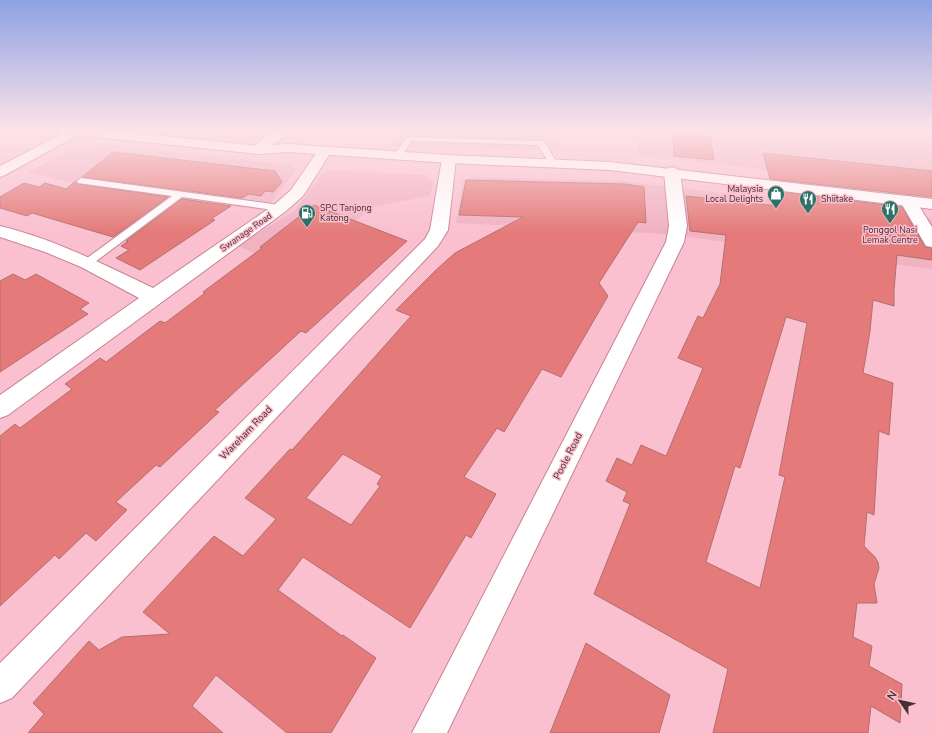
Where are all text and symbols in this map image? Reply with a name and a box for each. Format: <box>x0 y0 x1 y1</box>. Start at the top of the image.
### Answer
place label: Malaysia Local Delights <box>705 183 763 205</box>
shop icon: Malaysia Local Delights <box>766 184 786 209</box>
restaurant icon: Shiitake <box>798 189 818 214</box>
place label: Shiitake <box>821 193 853 205</box>
restaurant icon: Ponggol Nasi Lemak Centre <box>880 199 900 224</box>
place label: SPC Tanjong Katong <box>320 202 372 224</box>
fuel station icon: SPC Tanjong Katong <box>297 203 317 228</box>
street label: Swanage Road <box>218 210 274 254</box>
place label: Ponggol Nasi Lemak Centre <box>862 224 918 246</box>
street label: Wareham Road <box>217 403 275 463</box>
street label: Poole Road <box>550 430 586 482</box>
north arrow <box>880 681 920 721</box>
text: N <box>884 688 901 703</box>

